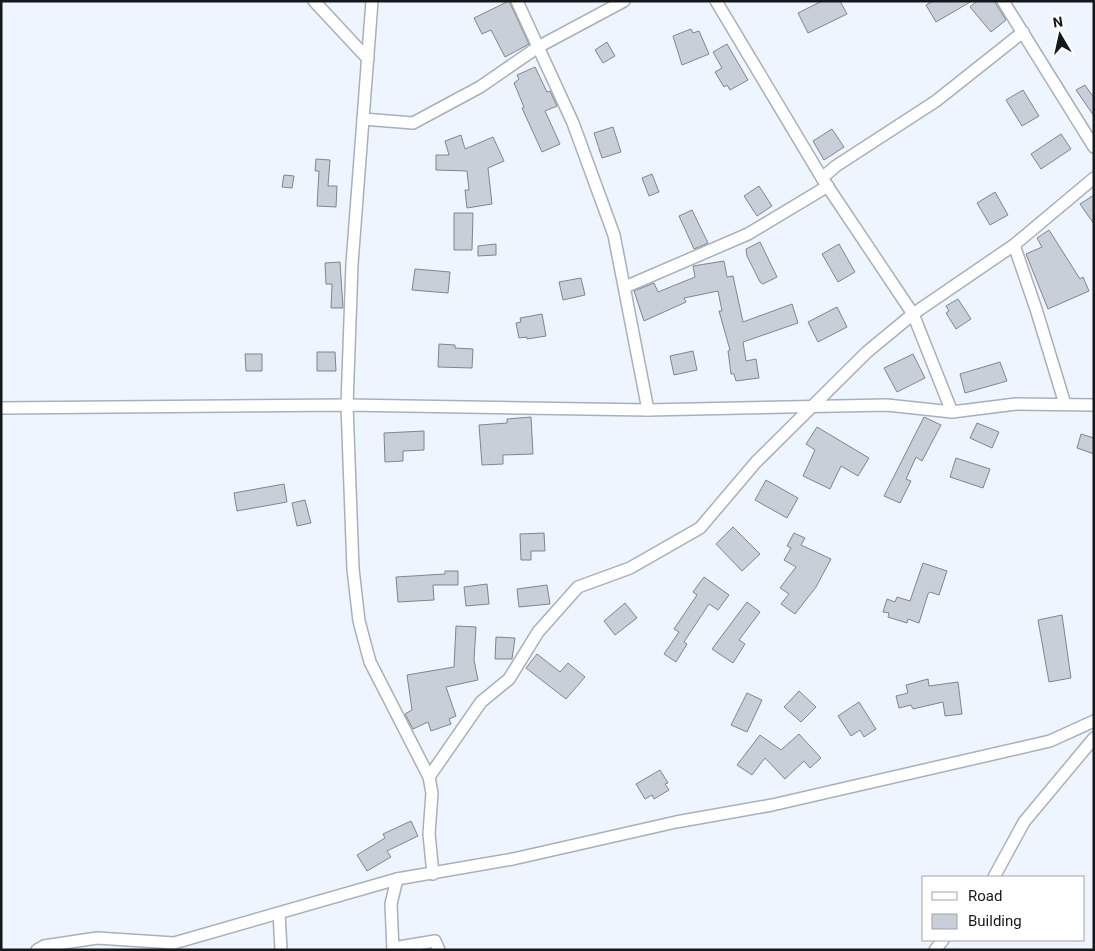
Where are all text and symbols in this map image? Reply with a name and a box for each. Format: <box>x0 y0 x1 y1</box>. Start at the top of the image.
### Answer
north arrow <box>1035 10 1085 60</box>
text: N <box>1052 13 1064 31</box>
legend <box>922 876 1085 941</box>
text: Road <box>968 887 1002 905</box>
text: Building <box>968 912 1022 930</box>

